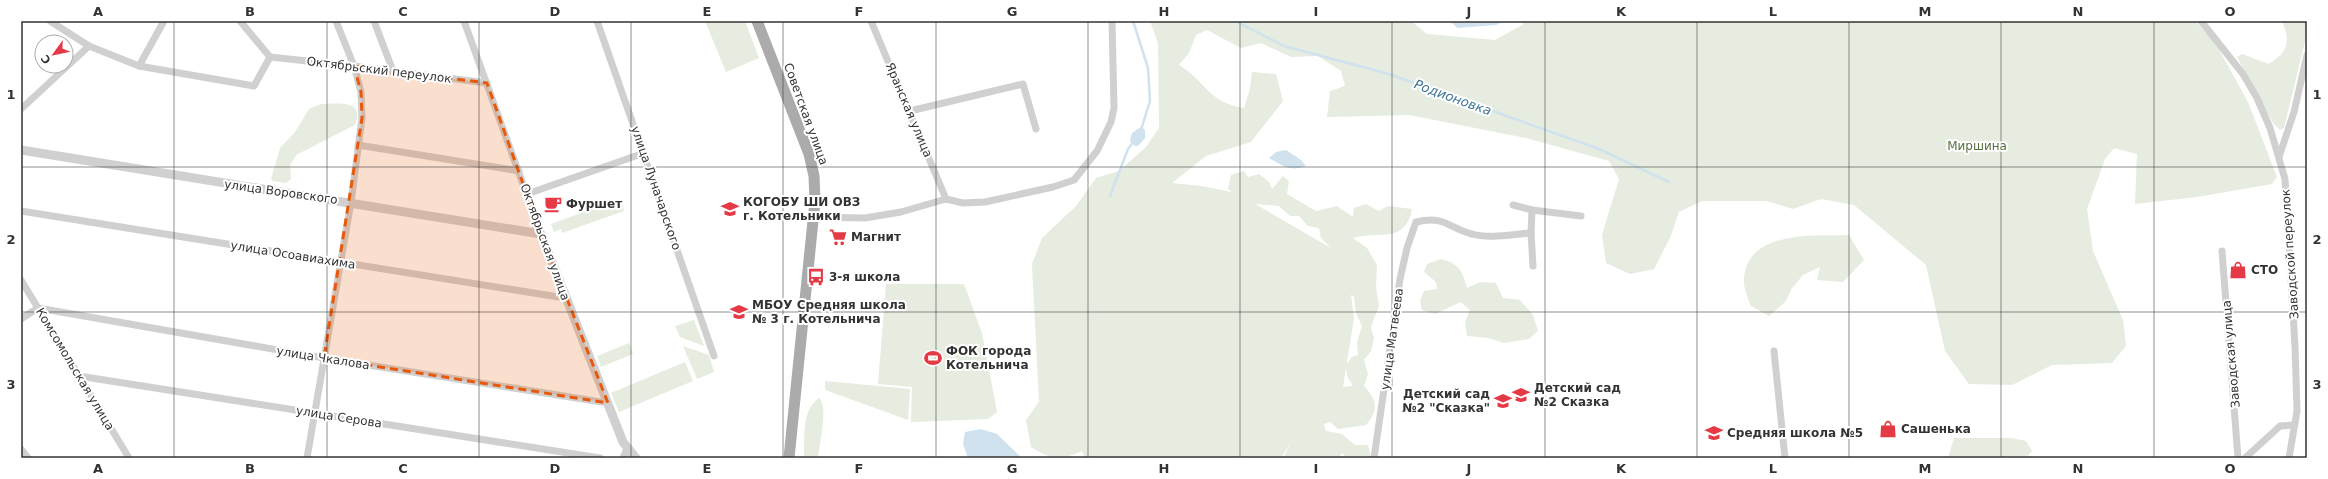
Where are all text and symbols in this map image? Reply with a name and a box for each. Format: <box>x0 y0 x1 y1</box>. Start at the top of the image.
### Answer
text: A <box>93 4 103 19</box>
text: B <box>245 4 255 19</box>
text: C <box>398 4 408 19</box>
text: D <box>550 4 561 19</box>
text: E <box>703 4 711 19</box>
text: F <box>855 4 863 19</box>
text: G <box>1007 4 1017 19</box>
text: H <box>1159 4 1169 19</box>
text: I <box>1314 4 1318 19</box>
text: J <box>1466 4 1471 19</box>
text: K <box>1616 4 1627 19</box>
text: L <box>1769 4 1777 19</box>
text: M <box>1919 4 1931 19</box>
text: N <box>2073 4 2083 19</box>
text: O <box>2224 4 2236 19</box>
north arrow <box>34 34 74 74</box>
text: С <box>38 52 54 66</box>
street label: Октябрьский переулок <box>306 54 452 86</box>
street label: Советская улица <box>781 61 831 167</box>
street label: Яранская улица <box>883 61 935 159</box>
water label: Родионовка <box>1412 77 1494 118</box>
text: 1 <box>6 87 16 102</box>
text: 1 <box>2312 87 2322 102</box>
street label: улица Луначарского <box>628 124 684 252</box>
park label: Миршина <box>1947 139 2007 153</box>
street label: улица Воровского <box>223 177 339 207</box>
street label: Октябрьская улица <box>517 182 573 302</box>
street label: Заводской переулок <box>2278 189 2302 319</box>
cafe icon: Фуршет <box>543 194 563 214</box>
place label: КОГОБУ ШИ ОВЗ г. Котельники <box>743 195 860 223</box>
place label: Фуршет <box>566 197 622 211</box>
school or university icon: КОГОБУ ШИ ОВЗ г. Котельники <box>720 199 740 219</box>
supermarket icon: Магнит <box>828 227 848 247</box>
place label: Магнит <box>851 230 901 244</box>
text: 2 <box>6 232 16 247</box>
text: 2 <box>2312 232 2322 247</box>
street label: улица Осоавиахима <box>230 238 356 272</box>
shop icon: СТО <box>2228 260 2248 280</box>
place label: СТО <box>2251 263 2278 277</box>
bus stop icon: 3-я школа <box>806 267 826 287</box>
place label: 3-я школа <box>829 270 900 284</box>
street label: улица Матвеева <box>1378 287 1406 391</box>
place label: МБОУ Средняя школа № 3 г. Котельнича <box>752 298 906 326</box>
street label: Заводская улица <box>2219 300 2243 408</box>
school or university icon: МБОУ Средняя школа № 3 г. Котельнича <box>729 302 749 322</box>
street label: Комсомольская улица <box>33 305 117 433</box>
street label: улица Чкалова <box>275 344 371 372</box>
place label: ФОК города Котельнича <box>946 344 1031 372</box>
sports icon: ФОК города Котельнича <box>923 348 943 368</box>
text: 3 <box>6 377 16 392</box>
text: 3 <box>2312 377 2322 392</box>
place label: Детский сад №2 Сказка <box>1534 381 1621 409</box>
school or university icon: Детский сад №2 Сказка <box>1511 385 1531 405</box>
place label: Детский сад №2 "Сказка" <box>1402 387 1490 415</box>
school or university icon: Детский сад №2 "Сказка" <box>1493 391 1513 411</box>
street label: улица Серова <box>295 403 383 431</box>
shop icon: Сашенька <box>1878 419 1898 439</box>
place label: Сашенька <box>1901 422 1971 436</box>
school or university icon: Средняя школа №5 <box>1704 423 1724 443</box>
place label: Средняя школа №5 <box>1727 426 1863 440</box>
text: A <box>93 461 103 476</box>
text: B <box>245 461 255 476</box>
text: C <box>398 461 408 476</box>
text: D <box>550 461 561 476</box>
text: E <box>703 461 711 476</box>
text: F <box>855 461 863 476</box>
text: G <box>1007 461 1017 476</box>
text: H <box>1159 461 1169 476</box>
text: I <box>1314 461 1318 476</box>
text: J <box>1466 461 1471 476</box>
text: K <box>1616 461 1627 476</box>
text: L <box>1769 461 1777 476</box>
text: M <box>1919 461 1931 476</box>
text: N <box>2073 461 2083 476</box>
text: O <box>2224 461 2236 476</box>

